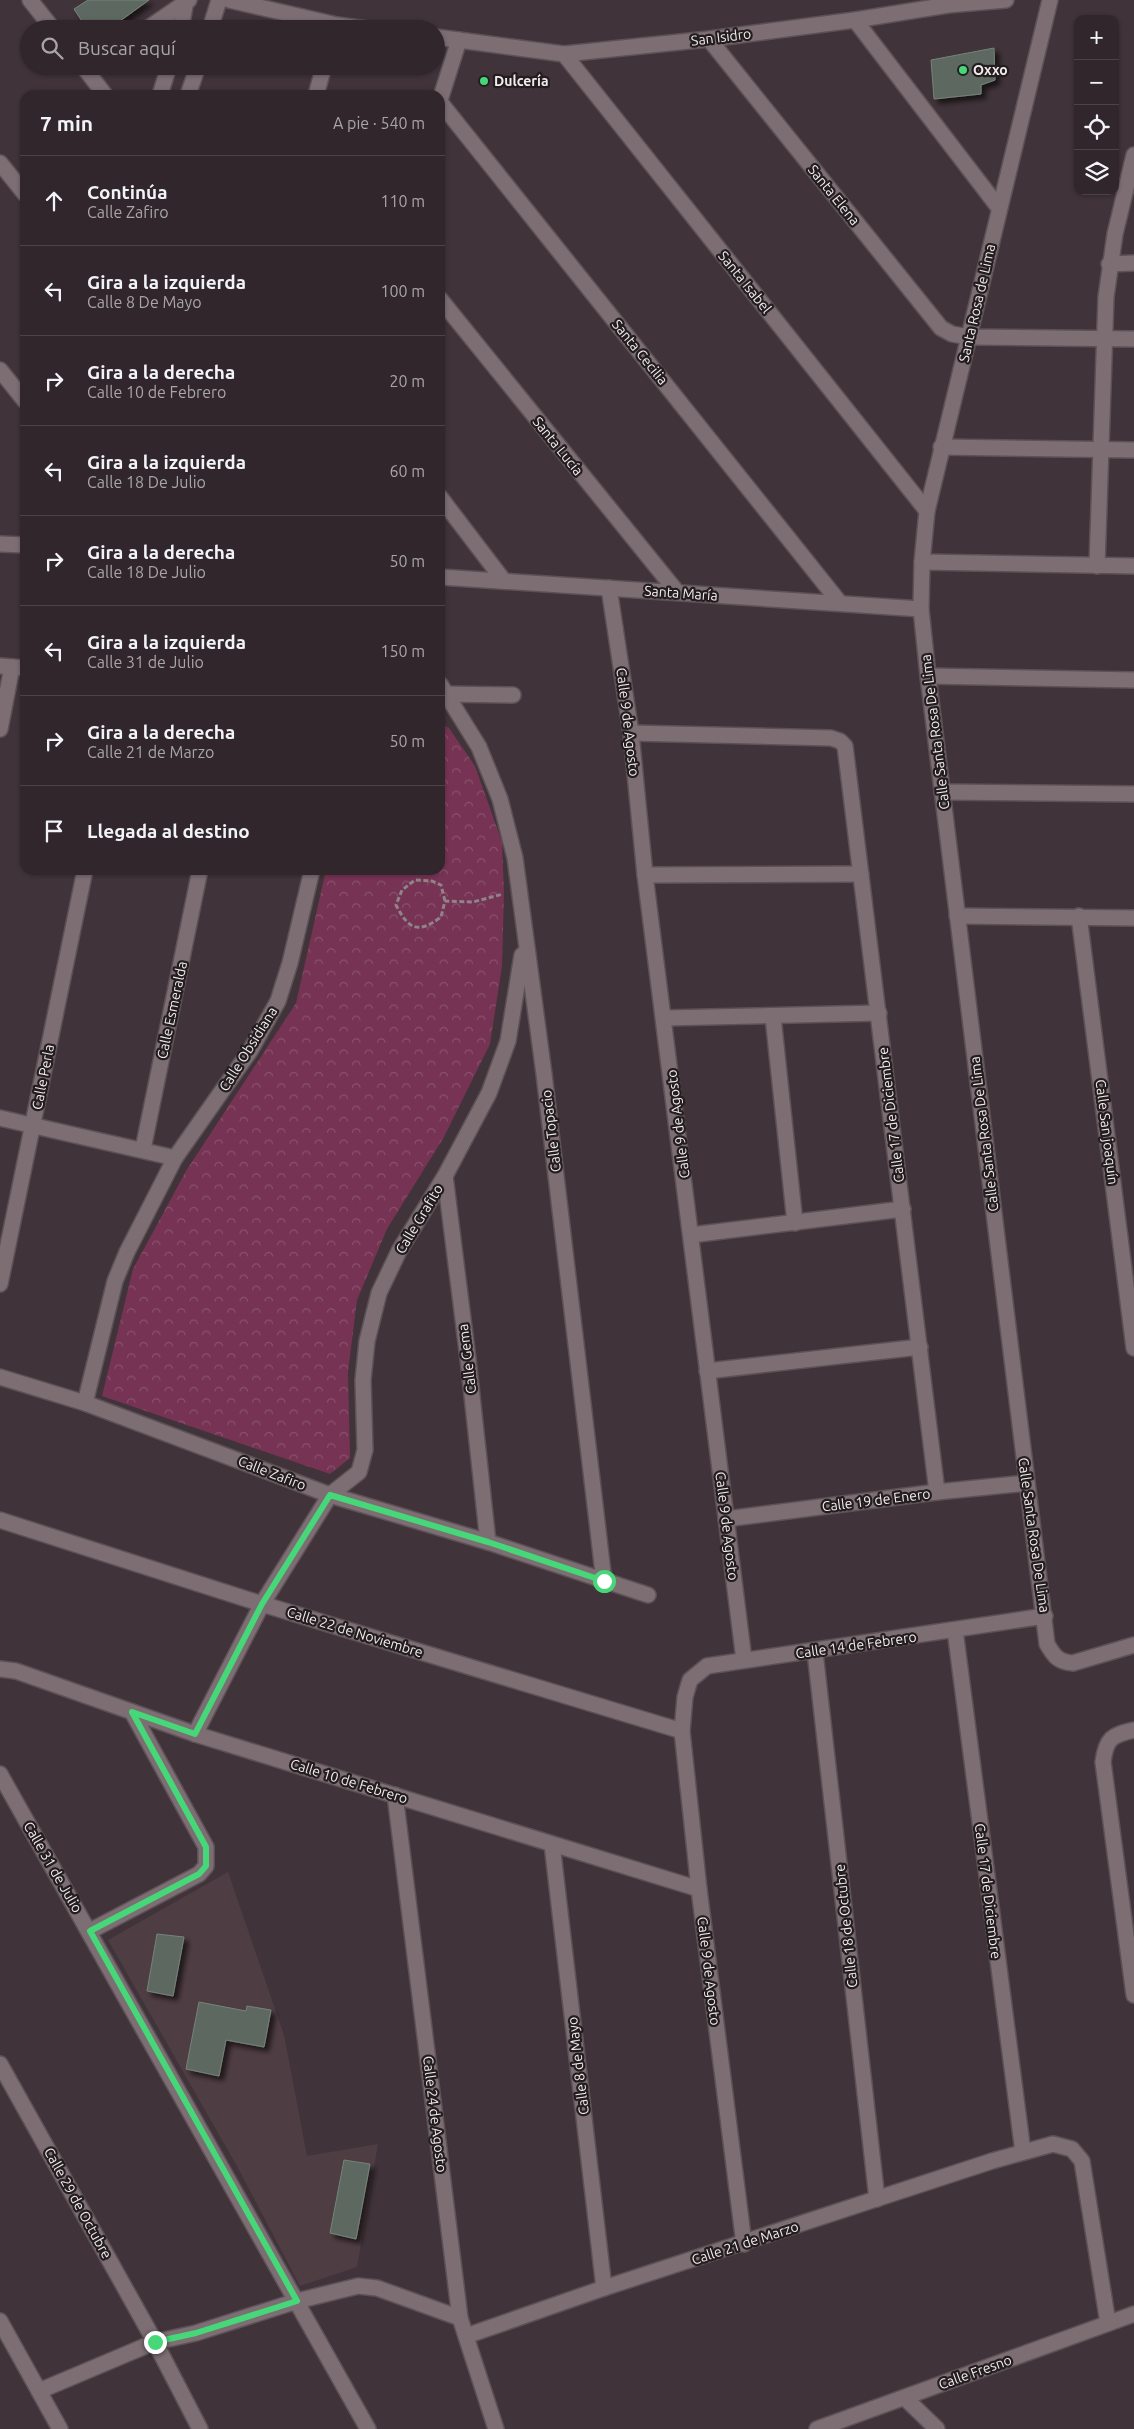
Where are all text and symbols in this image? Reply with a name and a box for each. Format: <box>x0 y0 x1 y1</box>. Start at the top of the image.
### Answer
map controls <box>1074 15 1119 195</box>
button: + <box>1074 15 1119 60</box>
search box <box>20 20 445 75</box>
street label: San Isidro <box>690 25 752 49</box>
icon: search <box>38 34 66 62</box>
text: Buscar aquí <box>78 37 176 59</box>
button: − <box>1074 60 1119 105</box>
place label: Oxxo <box>973 62 1008 78</box>
marker: Oxxo <box>957 64 969 76</box>
place label: Dulcería <box>494 73 549 89</box>
marker: Dulcería <box>478 75 490 87</box>
button: locate <box>1074 105 1119 150</box>
text: 7 min <box>40 111 93 135</box>
text: A pie · 540 m <box>333 114 425 132</box>
button: layers <box>1074 150 1119 195</box>
street label: Santa Elena <box>805 162 863 228</box>
text: Continúa <box>87 181 168 203</box>
icon: ahead <box>40 187 68 215</box>
text: 110 m <box>380 192 425 210</box>
text: Calle Zafiro <box>87 203 169 221</box>
street label: Santa Rosa de Lima <box>956 242 998 364</box>
street label: Santa Isabel <box>715 248 775 316</box>
text: Gira a la izquierda <box>87 271 246 293</box>
icon: left <box>40 277 68 305</box>
text: 100 m <box>380 282 425 300</box>
text: Calle 8 De Mayo <box>87 293 202 311</box>
street label: Santa Cecilia <box>609 316 671 388</box>
text: Gira a la derecha <box>87 361 235 383</box>
icon: right <box>40 367 68 395</box>
text: 20 m <box>389 372 425 390</box>
text: Calle 10 de Febrero <box>87 383 226 401</box>
street label: Santa Lucía <box>530 414 586 478</box>
text: Gira a la izquierda <box>87 451 246 473</box>
icon: left <box>40 457 68 485</box>
text: 60 m <box>389 462 425 480</box>
text: Calle 18 De Julio <box>87 473 206 491</box>
text: Gira a la derecha <box>87 541 235 563</box>
icon: right <box>40 547 68 575</box>
text: 50 m <box>389 552 425 570</box>
text: Calle 18 De Julio <box>87 563 206 581</box>
street label: Santa María <box>644 582 718 604</box>
text: Gira a la izquierda <box>87 631 246 653</box>
icon: left <box>40 637 68 665</box>
text: 150 m <box>380 642 425 660</box>
text: Calle 31 de Julio <box>87 653 204 671</box>
street label: Calle Santa Rosa De Lima <box>918 653 952 811</box>
street label: Calle 9 de Agosto <box>613 667 643 777</box>
text: Gira a la derecha <box>87 721 235 743</box>
icon: right <box>40 727 68 755</box>
text: 50 m <box>389 732 425 750</box>
text: Calle 21 de Marzo <box>87 743 214 761</box>
icon: arrive <box>40 817 68 845</box>
text: Llegada al destino <box>87 820 250 842</box>
street label: Calle Esmeralda <box>154 960 190 1060</box>
street label: Calle Obsidiana <box>216 1004 280 1094</box>
street label: Calle Perla <box>29 1043 57 1111</box>
street label: Calle 17 de Diciembre <box>875 1046 907 1184</box>
street label: Calle Santa Rosa De Lima <box>967 1055 1001 1213</box>
street label: Calle 9 de Agosto <box>663 1069 693 1179</box>
street label: Calle San joaquín <box>1093 1078 1121 1186</box>
street label: Calle Topacio <box>538 1089 564 1173</box>
street label: Calle Grafito <box>392 1181 446 1257</box>
street label: Calle Gema <box>455 1323 479 1395</box>
street label: Calle Zafiro <box>236 1453 308 1493</box>
street label: Calle Santa Rosa De Lima <box>1015 1456 1053 1614</box>
street label: Calle 9 de Agosto <box>712 1471 742 1581</box>
street label: Calle 19 de Enero <box>821 1485 931 1515</box>
route start <box>593 1570 616 1593</box>
street label: Calle 22 de Noviembre <box>285 1604 425 1660</box>
street label: Calle 14 de Febrero <box>794 1629 918 1661</box>
street label: Calle 10 de Febrero <box>288 1756 410 1806</box>
street label: Calle 31 de Julio <box>20 1819 86 1915</box>
street label: Calle 17 de Diciembre <box>972 1822 1004 1960</box>
street label: Calle 18 de Octubre <box>832 1863 860 1989</box>
street label: Calle 9 de Agosto <box>694 1916 724 2026</box>
street label: Calle 8 de Mayo <box>564 2016 592 2116</box>
street label: Calle 24 de Agosto <box>420 2055 450 2173</box>
street label: Calle 29 de Octubre <box>41 2145 115 2261</box>
street label: Calle 21 de Marzo <box>690 2218 800 2268</box>
route end <box>144 2331 167 2354</box>
street label: Calle Fresno <box>936 2351 1014 2393</box>

